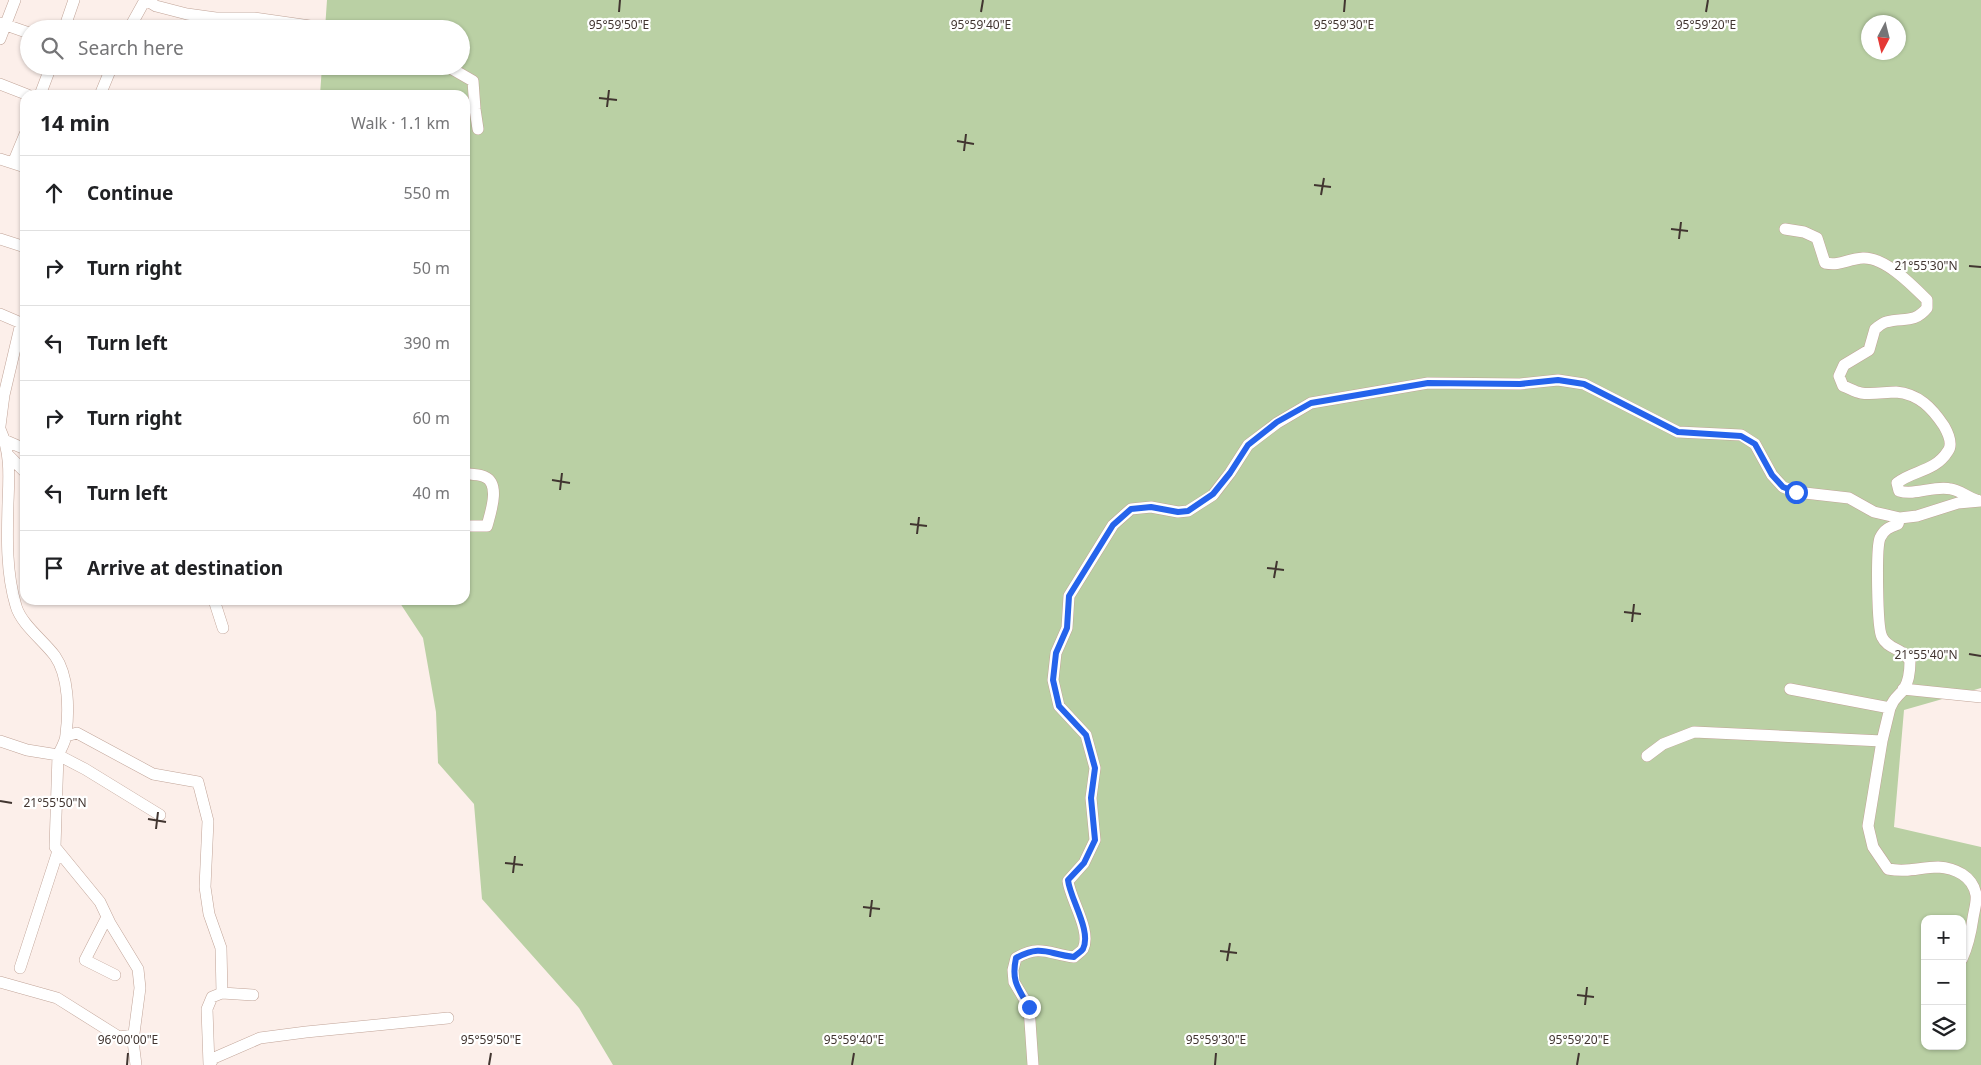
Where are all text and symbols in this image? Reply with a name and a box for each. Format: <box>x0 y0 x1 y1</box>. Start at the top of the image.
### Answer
north arrow <box>1861 15 1906 60</box>
text: 95°59'50"E <box>589 16 649 33</box>
text: 95°59'40"E <box>951 16 1011 33</box>
text: 95°59'30"E <box>1314 16 1374 33</box>
text: 95°59'20"E <box>1676 16 1736 33</box>
search box <box>20 20 470 75</box>
icon: search <box>38 34 66 62</box>
text: Search here <box>78 35 184 61</box>
text: 14 min <box>40 109 110 137</box>
text: Walk · 1.1 km <box>351 112 450 134</box>
icon: ahead <box>40 179 68 207</box>
text: Continue <box>87 180 173 206</box>
text: 550 m <box>403 182 450 204</box>
icon: right <box>40 254 68 282</box>
text: Turn right <box>87 255 182 281</box>
text: 50 m <box>413 257 450 279</box>
text: 21°55'30"N <box>1894 257 1958 274</box>
icon: left <box>40 329 68 357</box>
text: Turn left <box>87 330 168 356</box>
text: 390 m <box>403 332 450 354</box>
icon: right <box>40 404 68 432</box>
text: Turn right <box>87 405 182 431</box>
text: 60 m <box>413 407 450 429</box>
icon: left <box>40 479 68 507</box>
text: Turn left <box>87 480 168 506</box>
route start <box>1785 481 1808 504</box>
text: 40 m <box>413 482 450 504</box>
icon: arrive <box>40 554 68 582</box>
text: Arrive at destination <box>87 555 283 581</box>
text: 21°55'40"N <box>1894 646 1958 663</box>
text: 21°55'50"N <box>23 794 87 811</box>
map controls <box>1921 915 1966 1050</box>
button: + <box>1921 915 1966 960</box>
button: − <box>1921 960 1966 1005</box>
route end <box>1018 996 1041 1019</box>
button: layers <box>1921 1005 1966 1050</box>
text: 96°00'00"E <box>98 1031 158 1048</box>
text: 95°59'50"E <box>461 1031 521 1048</box>
text: 95°59'40"E <box>824 1031 884 1048</box>
text: 95°59'30"E <box>1186 1031 1246 1048</box>
text: 95°59'20"E <box>1549 1031 1609 1048</box>

